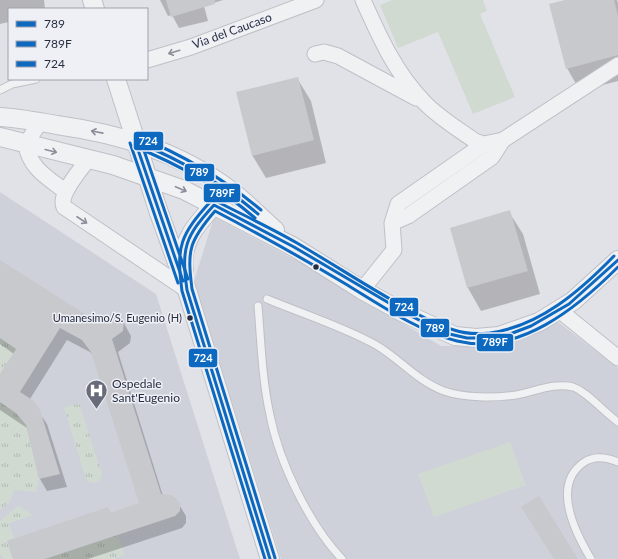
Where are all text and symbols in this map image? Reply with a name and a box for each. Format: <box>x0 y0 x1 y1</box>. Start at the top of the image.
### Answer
legend <box>8 8 148 80</box>
street label: Via del Caucaso <box>190 9 274 52</box>
text: 789 <box>44 16 65 31</box>
text: 789F <box>44 36 72 51</box>
one-way arrow <box>168 49 181 56</box>
text: 724 <box>44 56 65 71</box>
one-way arrow <box>91 127 104 135</box>
line badge: 724 <box>133 131 164 151</box>
text: 724 <box>138 134 158 147</box>
one-way arrow <box>44 147 57 155</box>
line badge: 789 <box>184 163 215 182</box>
text: 789 <box>189 165 209 178</box>
line badge: 789F <box>203 183 241 203</box>
one-way arrow <box>175 186 187 193</box>
text: 789F <box>209 186 235 199</box>
one-way arrow <box>76 216 87 224</box>
unlabelled marker <box>311 262 321 272</box>
line badge: 724 <box>389 297 419 317</box>
text: 724 <box>394 300 414 313</box>
place label: Umanesimo/S. Eugenio (H) <box>53 311 182 324</box>
marker: Umanesimo/S. Eugenio (H) <box>185 313 195 323</box>
line badge: 789 <box>420 318 450 338</box>
text: 789 <box>425 321 445 334</box>
line badge: 789F <box>476 333 514 352</box>
text: 789F <box>482 335 508 348</box>
line badge: 724 <box>188 348 218 368</box>
text: 724 <box>193 351 213 364</box>
place label: Ospedale Sant'Eugenio <box>112 376 180 405</box>
hospital icon: Ospedale Sant'Eugenio <box>84 378 110 411</box>

